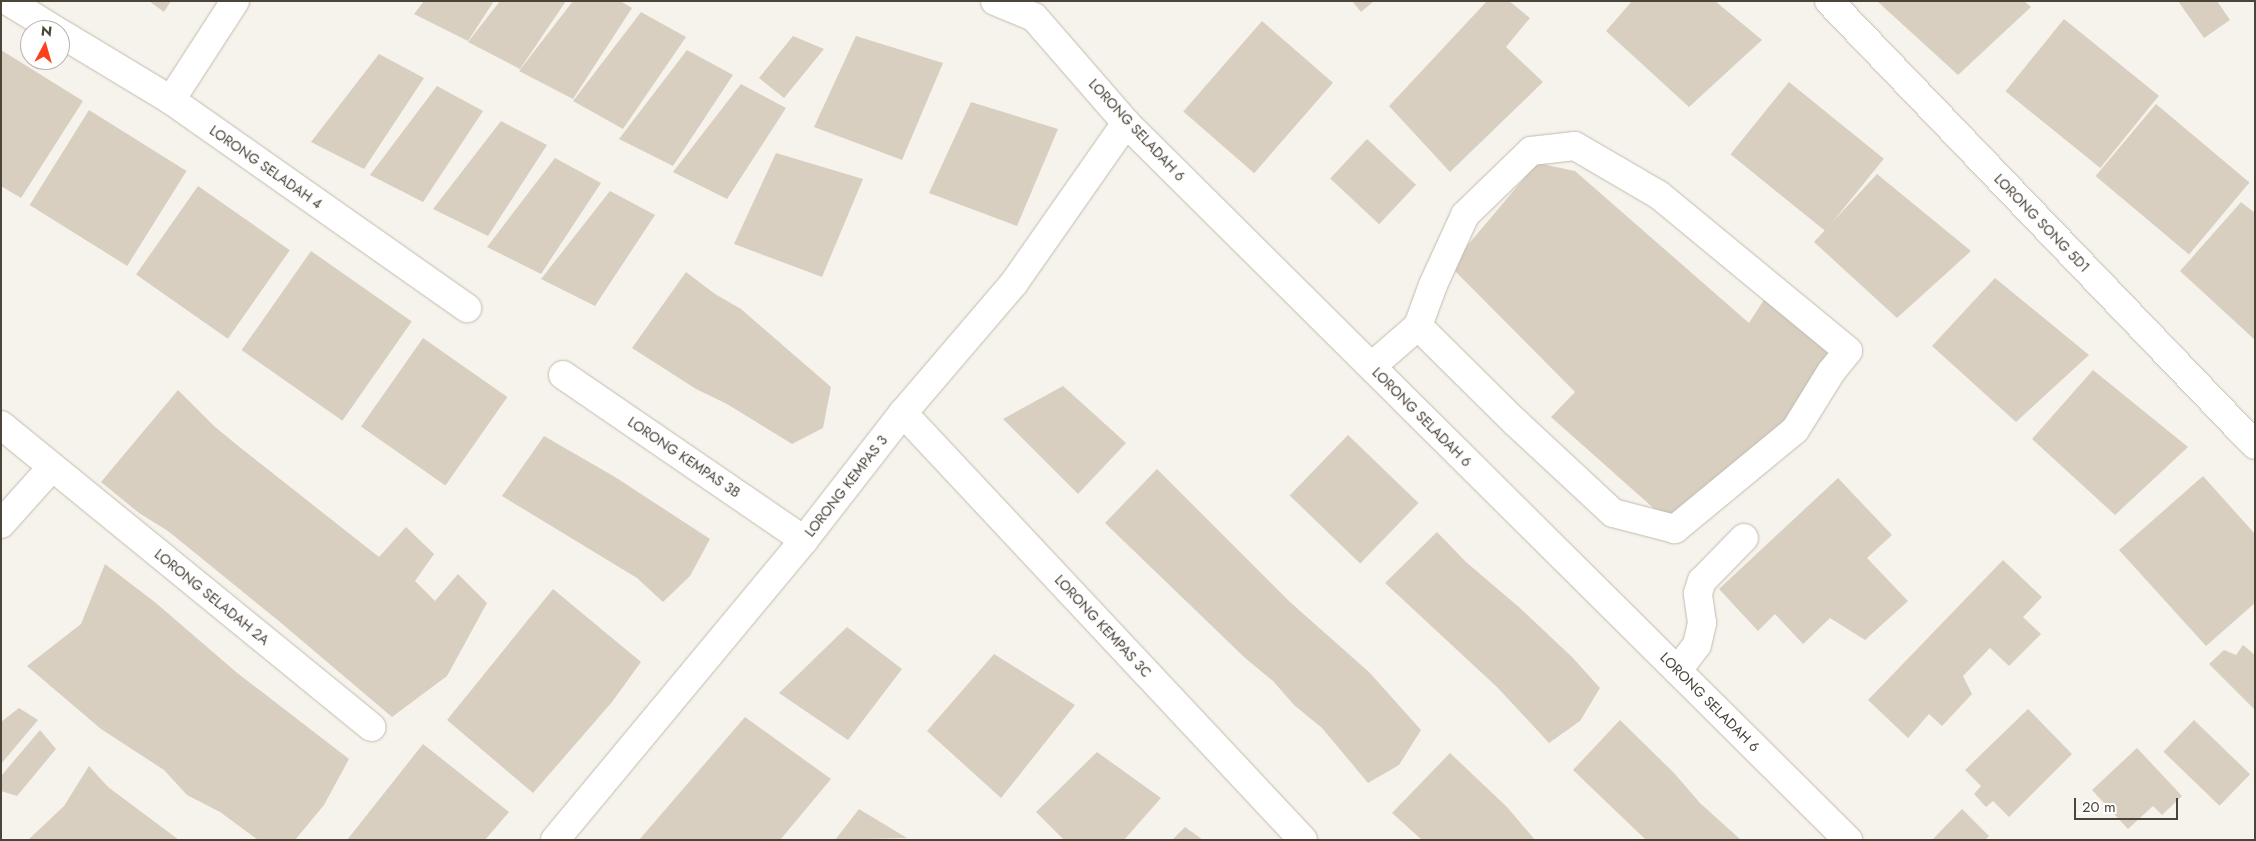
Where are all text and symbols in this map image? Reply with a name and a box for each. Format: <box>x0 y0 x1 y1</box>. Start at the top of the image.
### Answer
north arrow <box>20 20 70 70</box>
text: N <box>40 21 53 42</box>
street label: LORONG SELADAH 6 <box>1085 75 1189 185</box>
street label: LORONG SELADAH 4 <box>206 122 326 212</box>
street label: LORONG SONG 5D1 <box>1991 170 2093 276</box>
street label: LORONG SELADAH 6 <box>1369 364 1475 470</box>
street label: LORONG KEMPAS 3B <box>625 413 743 501</box>
street label: LORONG KEMPAS 3 <box>801 432 891 540</box>
street label: LORONG SELADAH 2A <box>151 546 273 648</box>
street label: LORONG KEMPAS 3C <box>1051 571 1155 681</box>
street label: LORONG SELADAH 6 <box>1657 649 1763 755</box>
scale bar <box>2076 788 2180 820</box>
text: 20 m <box>2082 796 2116 818</box>

